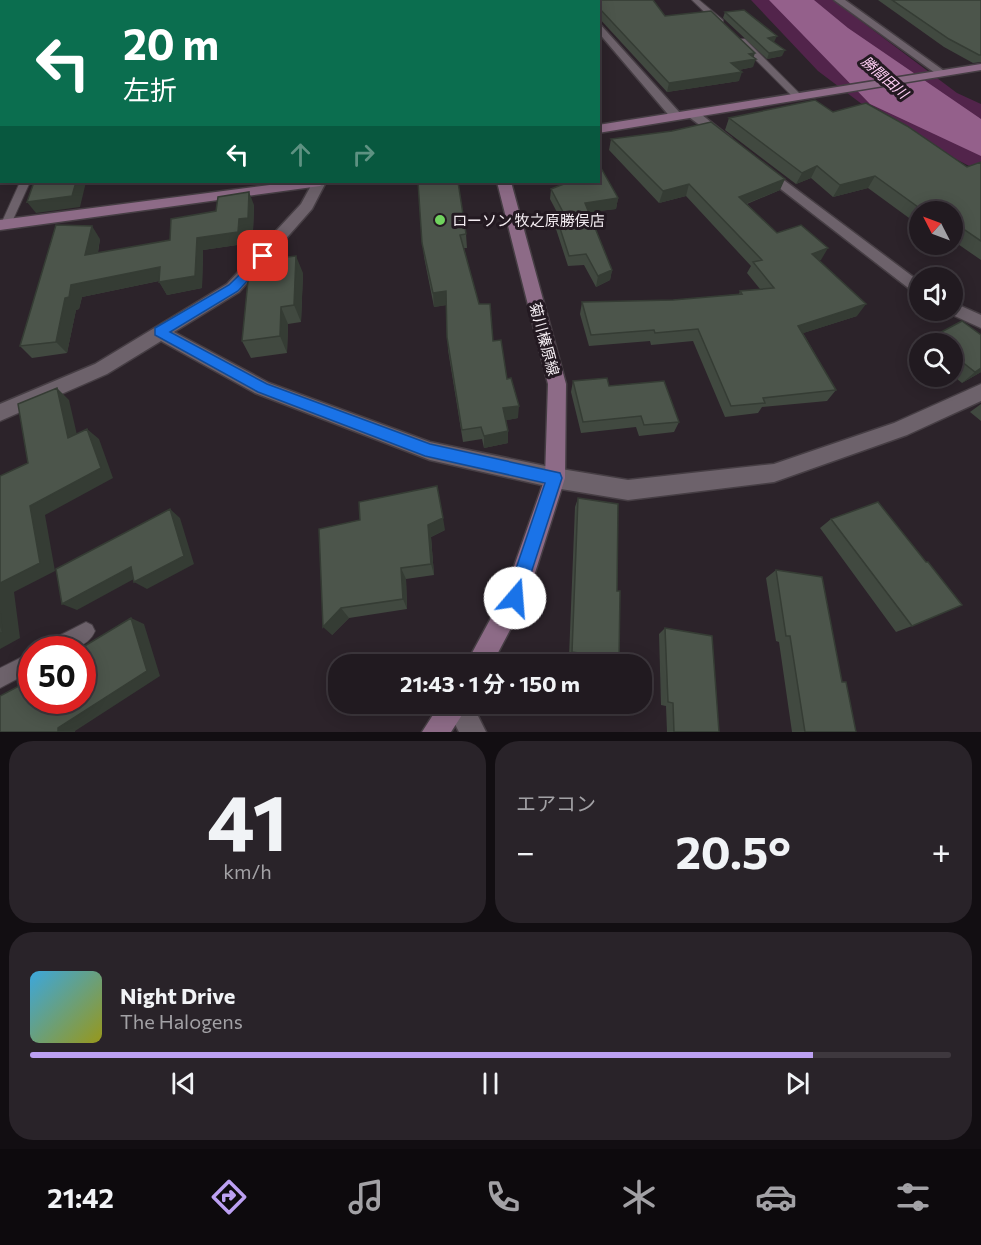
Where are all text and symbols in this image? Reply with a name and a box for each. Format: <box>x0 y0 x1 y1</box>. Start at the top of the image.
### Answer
text: 20 m <box>123 17 219 69</box>
icon: left <box>24 24 102 102</box>
water label: 勝間田川 <box>858 52 913 103</box>
text: 左折 <box>123 73 177 106</box>
icon: left <box>221 138 254 171</box>
icon: ahead <box>284 138 317 171</box>
icon: right <box>347 138 380 171</box>
north arrow <box>909 201 963 255</box>
map controls <box>909 201 963 387</box>
place label: ローソン 牧之原勝俣店 <box>452 211 605 229</box>
marker: ローソン 牧之原勝俣店 <box>433 213 447 227</box>
pin <box>237 230 288 281</box>
icon: arrive <box>246 239 279 272</box>
button: sound <box>909 267 963 321</box>
street label: 菊川榛原線 <box>527 300 563 378</box>
button: search <box>909 333 963 387</box>
position arrow <box>483 566 547 630</box>
speed limit sign: 50 <box>18 636 96 714</box>
text: 21:43 · 1 分 · 150 m <box>400 670 580 697</box>
text: 41 <box>207 772 288 867</box>
text: エアコン <box>516 791 596 815</box>
text: 20.5° <box>675 823 791 878</box>
text: − <box>516 830 535 871</box>
text: + <box>932 830 951 871</box>
text: km/h <box>223 859 272 883</box>
text: Night Drive <box>120 982 235 1009</box>
text: The Halogens <box>120 1009 243 1033</box>
icon: previous <box>167 1067 200 1100</box>
icon: pause <box>474 1067 507 1100</box>
icon: next <box>781 1067 814 1100</box>
icon: directions <box>208 1176 250 1218</box>
icon: music <box>345 1176 387 1218</box>
icon: phone <box>482 1176 524 1218</box>
icon: climate <box>618 1176 660 1218</box>
icon: car <box>755 1176 797 1218</box>
icon: filters <box>892 1176 934 1218</box>
text: 21:42 <box>47 1181 114 1214</box>

